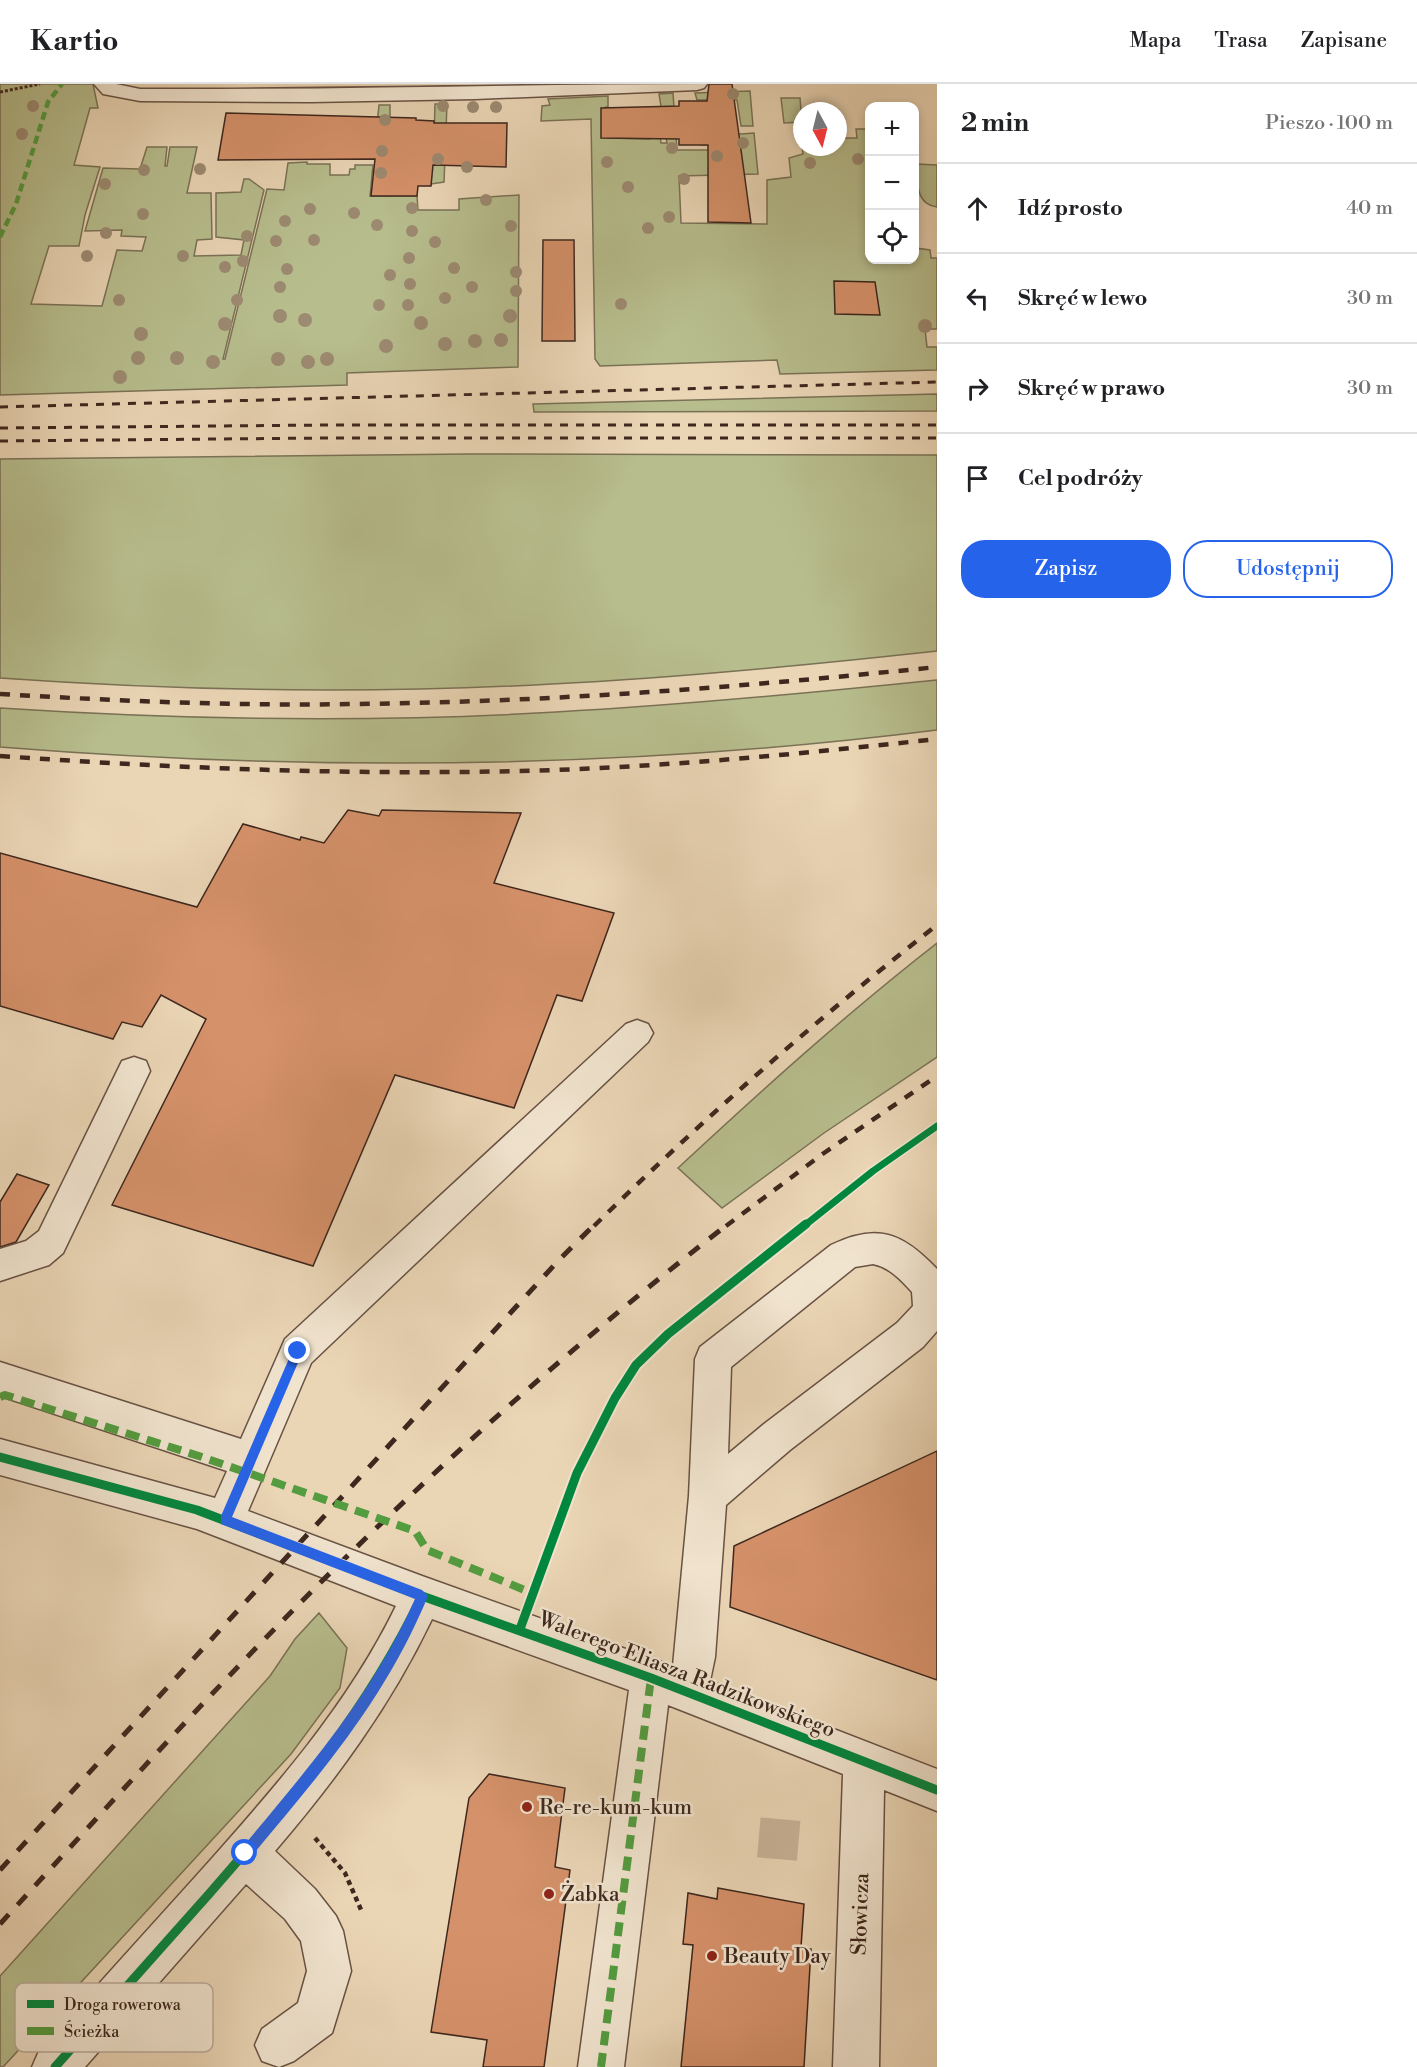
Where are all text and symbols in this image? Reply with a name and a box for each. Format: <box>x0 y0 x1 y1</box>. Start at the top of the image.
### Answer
text: Kartio <box>30 24 119 59</box>
text: Mapa <box>1129 28 1181 54</box>
text: Trasa <box>1214 28 1268 54</box>
text: Zapisane <box>1301 28 1387 54</box>
north arrow <box>793 102 847 156</box>
map controls <box>865 102 919 264</box>
button: + <box>865 102 919 156</box>
text: 2 min <box>961 107 1029 139</box>
text: Pieszo · 100 m <box>1265 111 1393 136</box>
button: − <box>865 156 919 210</box>
icon: ahead <box>961 192 994 225</box>
text: Idź prosto <box>1018 195 1123 222</box>
text: 40 m <box>1346 196 1393 221</box>
button: locate <box>865 210 919 264</box>
icon: left <box>961 282 994 315</box>
text: Skręć w lewo <box>1018 285 1147 312</box>
text: 30 m <box>1347 286 1393 311</box>
icon: right <box>961 372 994 405</box>
text: Skręć w prawo <box>1018 375 1165 402</box>
text: 30 m <box>1347 376 1393 401</box>
icon: arrive <box>961 462 994 495</box>
text: Cel podróży <box>1018 465 1142 492</box>
button: Zapisz <box>961 540 1171 598</box>
button: Udostępnij <box>1183 540 1393 598</box>
route end <box>284 1337 310 1363</box>
street label: Walerego Eliasza Radzikowskiego <box>534 1606 839 1744</box>
place label: Re-re-kum-kum <box>539 1795 692 1821</box>
marker: Re-re-kum-kum <box>520 1800 534 1814</box>
route start <box>231 1839 257 1865</box>
street label: Słowicza <box>847 1872 875 1956</box>
place label: Żabka <box>561 1880 620 1908</box>
marker: Żabka <box>542 1887 556 1901</box>
place label: Beauty Day <box>723 1944 832 1970</box>
marker: Beauty Day <box>705 1949 719 1963</box>
legend <box>15 1983 213 2052</box>
text: Droga rowerowa <box>64 1995 182 2015</box>
text: Ścieżka <box>64 2020 120 2042</box>

